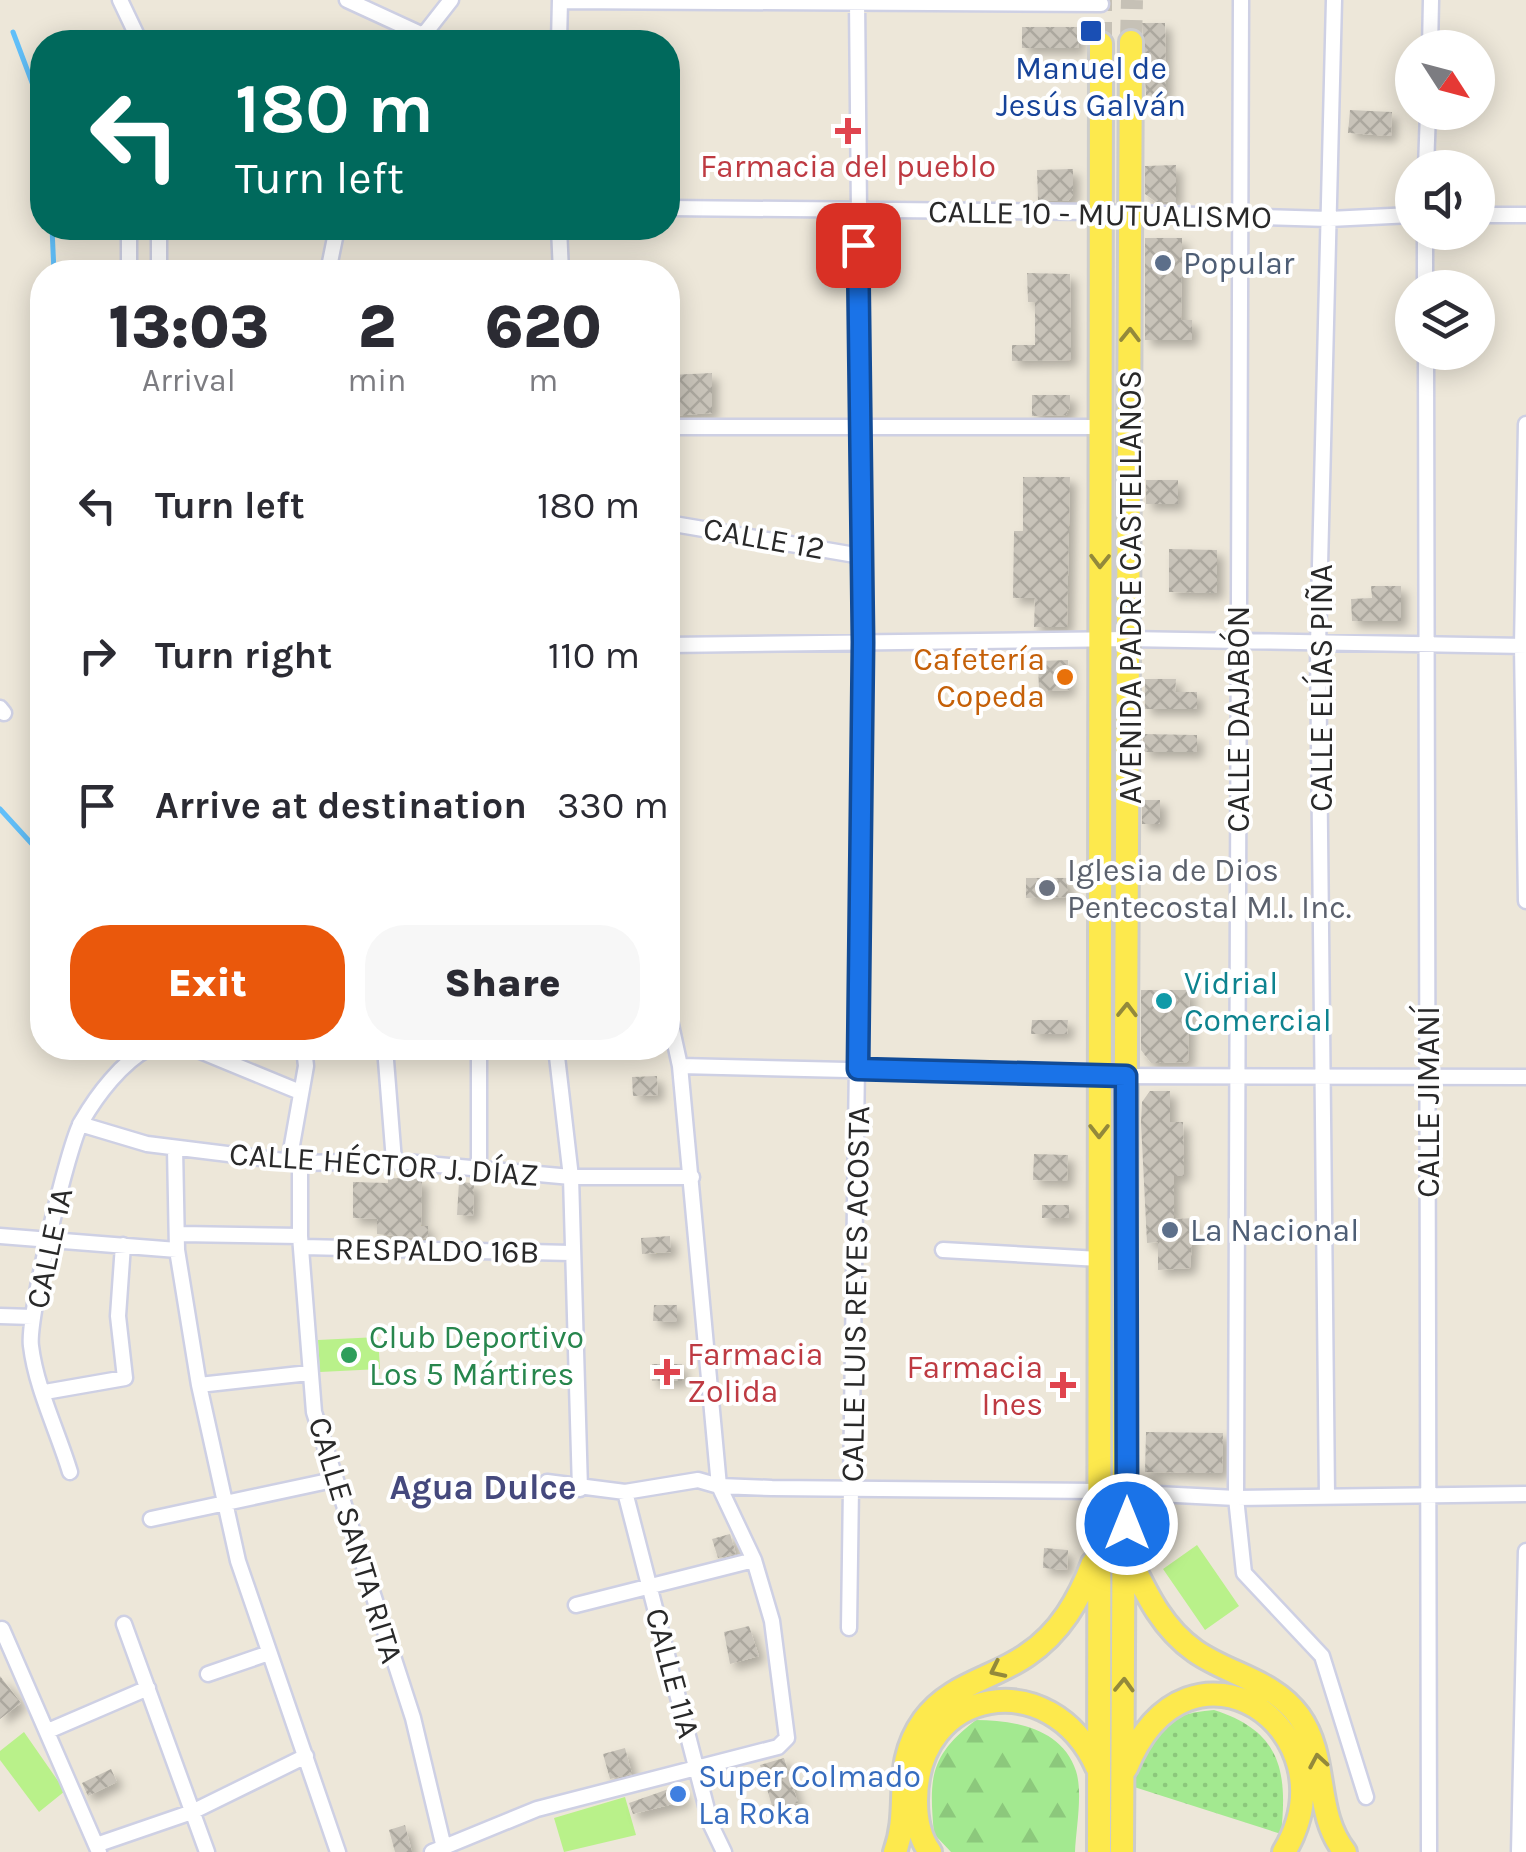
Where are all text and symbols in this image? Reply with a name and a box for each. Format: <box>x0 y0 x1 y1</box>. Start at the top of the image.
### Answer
marker: Manuel de Jesús Galván <box>1078 18 1104 44</box>
north arrow <box>1395 30 1495 130</box>
map controls <box>1395 30 1495 370</box>
place label: Manuel de Jesús Galván <box>996 50 1186 124</box>
text: 180 m <box>235 68 434 150</box>
icon: left <box>70 70 200 200</box>
marker: Farmacia del pueblo <box>837 120 859 142</box>
place label: Farmacia del pueblo <box>700 148 996 185</box>
button: sound <box>1395 150 1495 250</box>
text: Turn left <box>235 152 404 204</box>
street label: CALLE 10 - MUTUALISMO <box>928 193 1272 236</box>
pin <box>816 203 901 288</box>
icon: arrive <box>831 218 886 273</box>
place label: Popular <box>1183 245 1295 282</box>
marker: Popular <box>1152 252 1174 274</box>
button: layers <box>1395 270 1495 370</box>
text: 13:03 <box>108 292 269 362</box>
text: 2 <box>358 292 396 362</box>
text: 620 <box>485 292 602 362</box>
one-way arrow <box>1119 326 1141 342</box>
text: Arrival <box>142 362 236 399</box>
text: min <box>347 362 406 399</box>
text: m <box>528 362 558 399</box>
street label: AVENIDA PADRE CASTELLANOS <box>1112 370 1149 804</box>
icon: left <box>70 478 125 533</box>
text: Turn left <box>155 483 305 528</box>
text: 180 m <box>537 483 640 528</box>
street label: CALLE 12 <box>700 510 828 567</box>
one-way arrow <box>1089 554 1111 570</box>
street label: CALLE ELÍAS PIÑA <box>1301 564 1340 812</box>
street label: CALLE DAJABÓN <box>1218 606 1257 832</box>
icon: right <box>70 628 125 683</box>
text: Turn right <box>155 633 332 678</box>
text: 110 m <box>548 633 640 678</box>
place label: Cafetería Copeda <box>913 641 1045 715</box>
marker: Cafetería Copeda <box>1054 666 1076 688</box>
icon: arrive <box>70 778 125 833</box>
text: Arrive at destination <box>155 783 527 828</box>
text: 330 m <box>557 783 669 828</box>
place label: Iglesia de Dios Pentecostal M.I. Inc. <box>1067 852 1352 926</box>
marker: Iglesia de Dios Pentecostal M.I. Inc. <box>1036 877 1058 899</box>
button: Exit <box>70 925 345 1040</box>
button: Share <box>365 925 640 1040</box>
place label: Vidrial Comercial <box>1184 965 1332 1039</box>
marker: Vidrial Comercial <box>1153 990 1175 1012</box>
one-way arrow <box>1116 1001 1138 1016</box>
street label: CALLE JIMANÍ <box>1408 1005 1447 1198</box>
street label: CALLE LUIS REYES ACOSTA <box>834 1106 877 1483</box>
one-way arrow <box>1088 1124 1110 1140</box>
street label: CALLE HÉCTOR J. DÍAZ <box>228 1133 540 1194</box>
street label: CALLE 1A <box>19 1184 80 1312</box>
place label: La Nacional <box>1190 1212 1359 1249</box>
marker: La Nacional <box>1159 1219 1181 1241</box>
street label: RESPALDO 16B <box>334 1230 540 1271</box>
place label: Club Deportivo Los 5 Mártires <box>369 1319 584 1393</box>
place label: Farmacia Zolida <box>687 1336 823 1410</box>
marker: Club Deportivo Los 5 Mártires <box>338 1344 360 1366</box>
place label: Farmacia Ines <box>907 1349 1043 1423</box>
marker: Farmacia Zolida <box>656 1361 678 1383</box>
marker: Farmacia Ines <box>1052 1374 1074 1396</box>
street label: CALLE SANTA RITA <box>300 1413 411 1668</box>
district label: Agua Dulce <box>389 1467 577 1509</box>
position arrow <box>1075 1472 1179 1576</box>
street label: CALLE 11A <box>637 1604 708 1742</box>
one-way arrow <box>989 1658 1007 1678</box>
one-way arrow <box>1113 1676 1134 1692</box>
one-way arrow <box>1308 1753 1329 1770</box>
place label: Super Colmado La Roka <box>698 1758 921 1832</box>
marker: Super Colmado La Roka <box>667 1783 689 1805</box>

